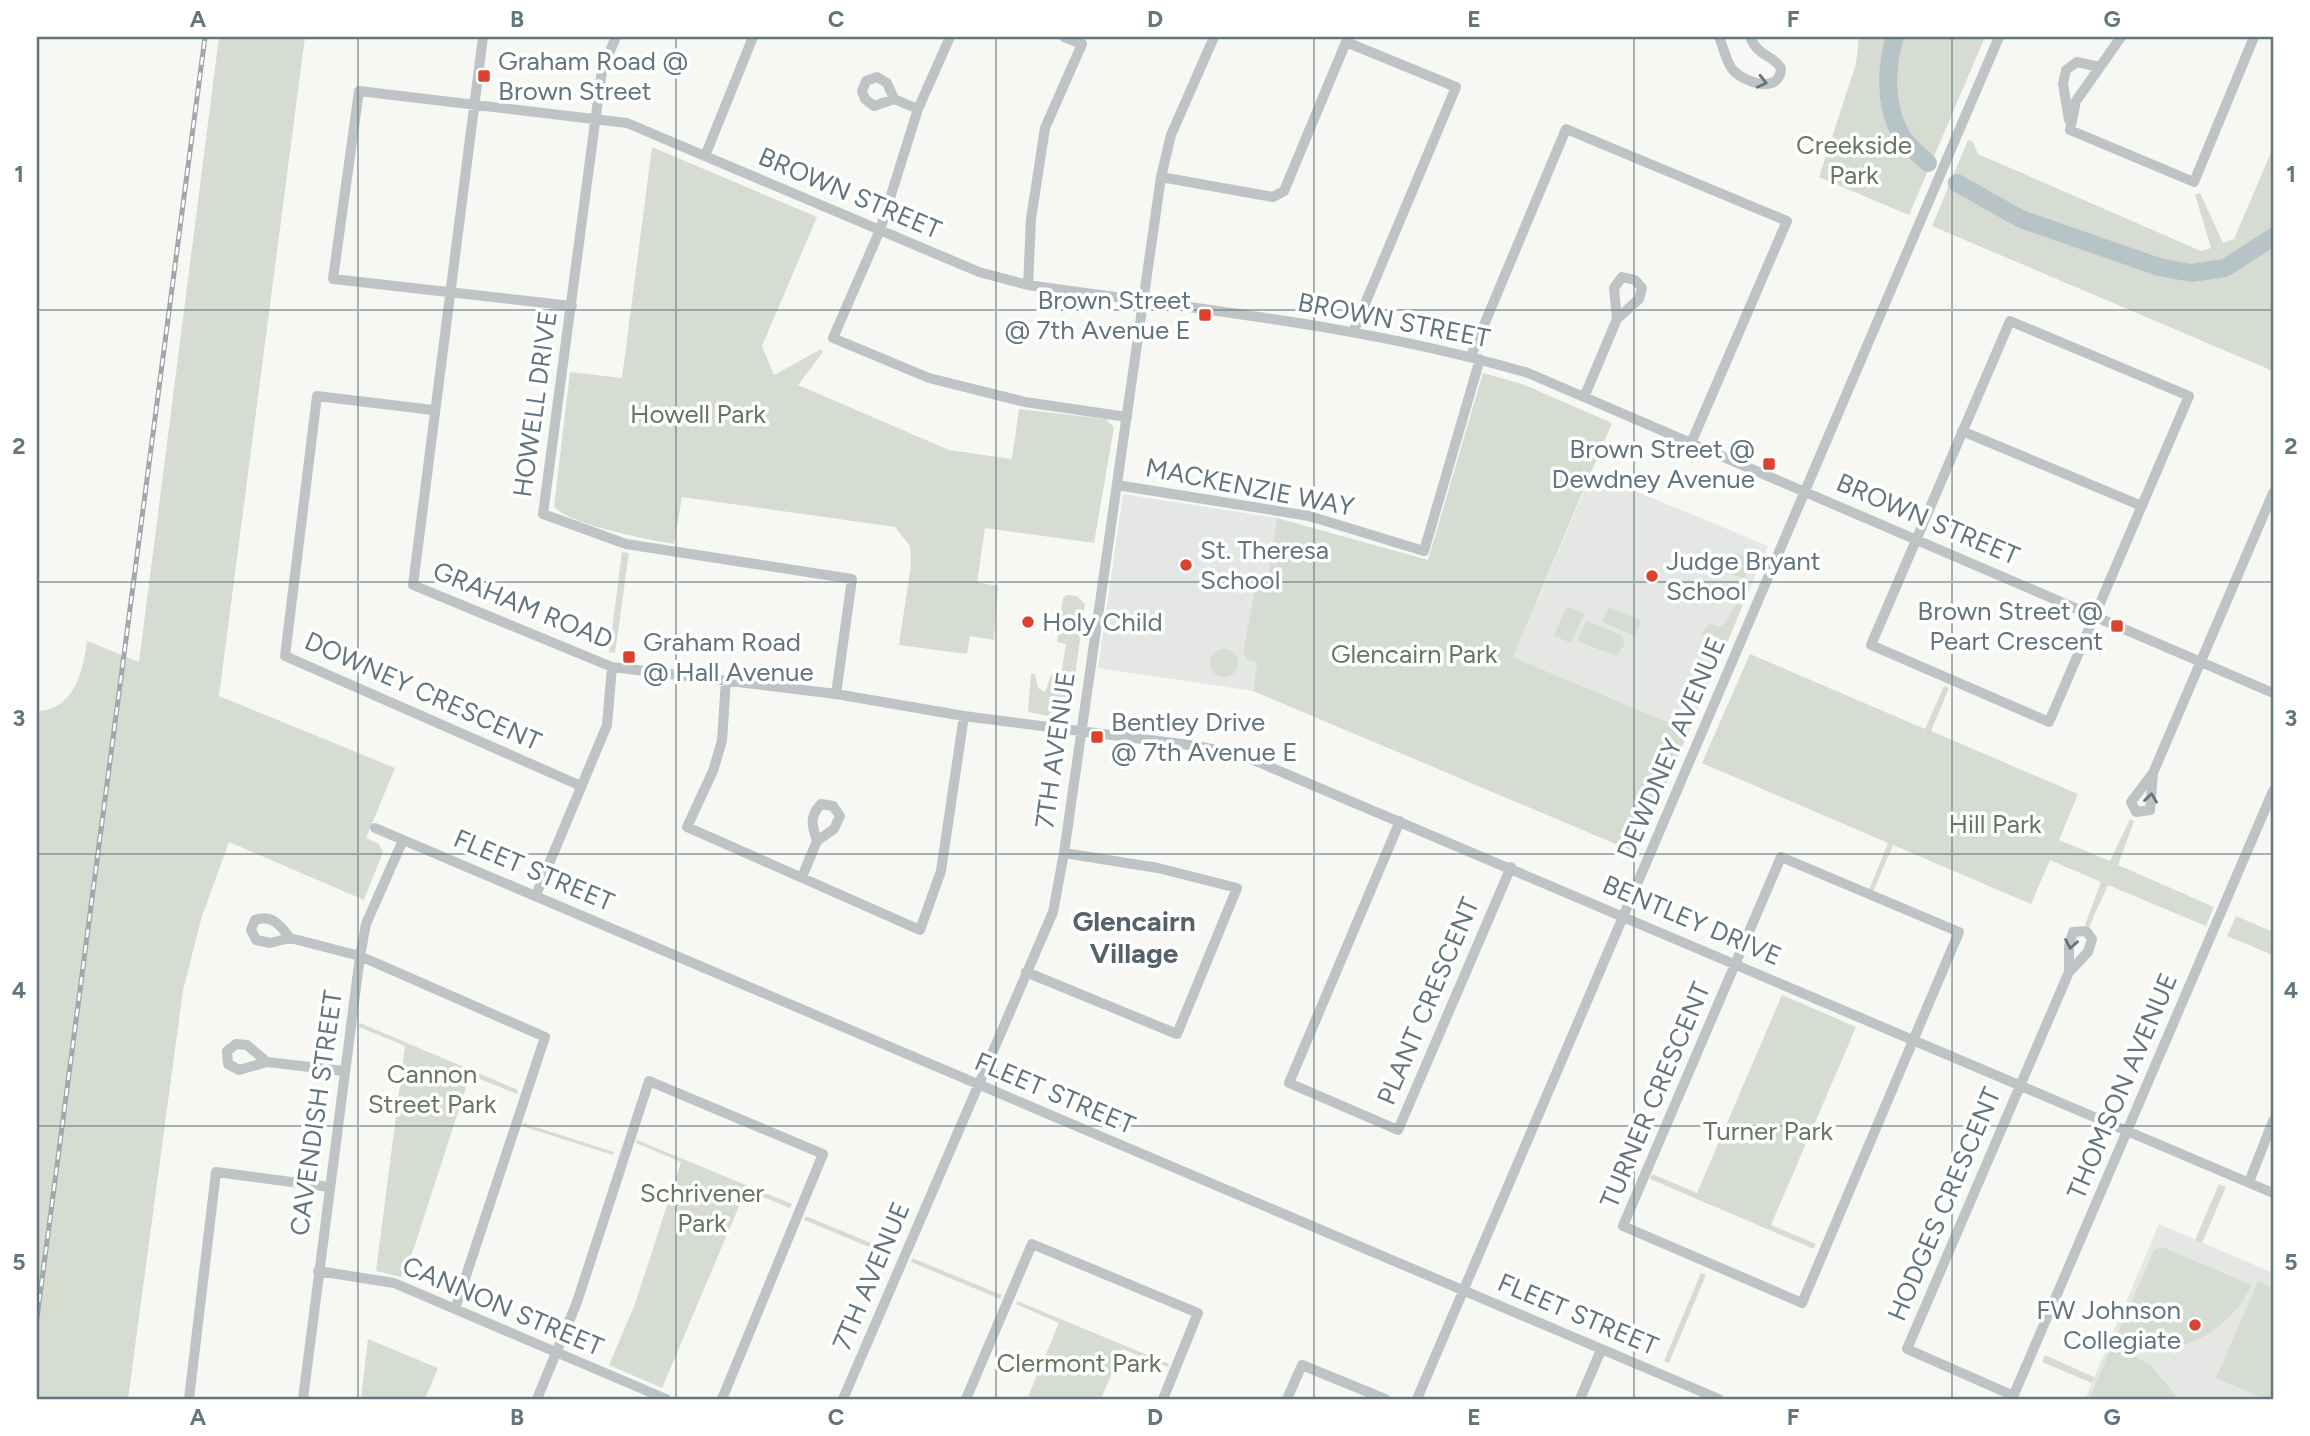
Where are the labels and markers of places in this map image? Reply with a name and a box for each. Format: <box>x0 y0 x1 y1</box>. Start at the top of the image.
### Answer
place label: Graham Road @ Brown Street <box>498 45 688 107</box>
marker: Graham Road @ Brown Street <box>476 68 492 84</box>
place label: Brown Street @ 7th Avenue E <box>1004 284 1191 346</box>
marker: Brown Street @ 7th Avenue E <box>1197 307 1213 323</box>
place label: Brown Street @ Dewdney Avenue <box>1552 433 1755 495</box>
marker: Brown Street @ Dewdney Avenue <box>1761 456 1777 472</box>
place label: St. Theresa School <box>1200 534 1329 596</box>
place label: Judge Bryant School <box>1666 545 1821 607</box>
marker: St. Theresa School <box>1178 557 1194 573</box>
marker: Judge Bryant School <box>1644 568 1660 584</box>
place label: Brown Street @ Peart Crescent <box>1917 595 2103 657</box>
place label: Holy Child <box>1042 606 1163 638</box>
marker: Holy Child <box>1020 614 1036 630</box>
marker: Brown Street @ Peart Crescent <box>2109 618 2125 634</box>
place label: Graham Road @ Hall Avenue <box>643 626 814 688</box>
marker: Graham Road @ Hall Avenue <box>621 649 637 665</box>
place label: Bentley Drive @ 7th Avenue E <box>1111 706 1298 768</box>
marker: Bentley Drive @ 7th Avenue E <box>1089 729 1105 745</box>
place label: FW Johnson Collegiate <box>2036 1294 2181 1356</box>
marker: FW Johnson Collegiate <box>2187 1317 2203 1333</box>

